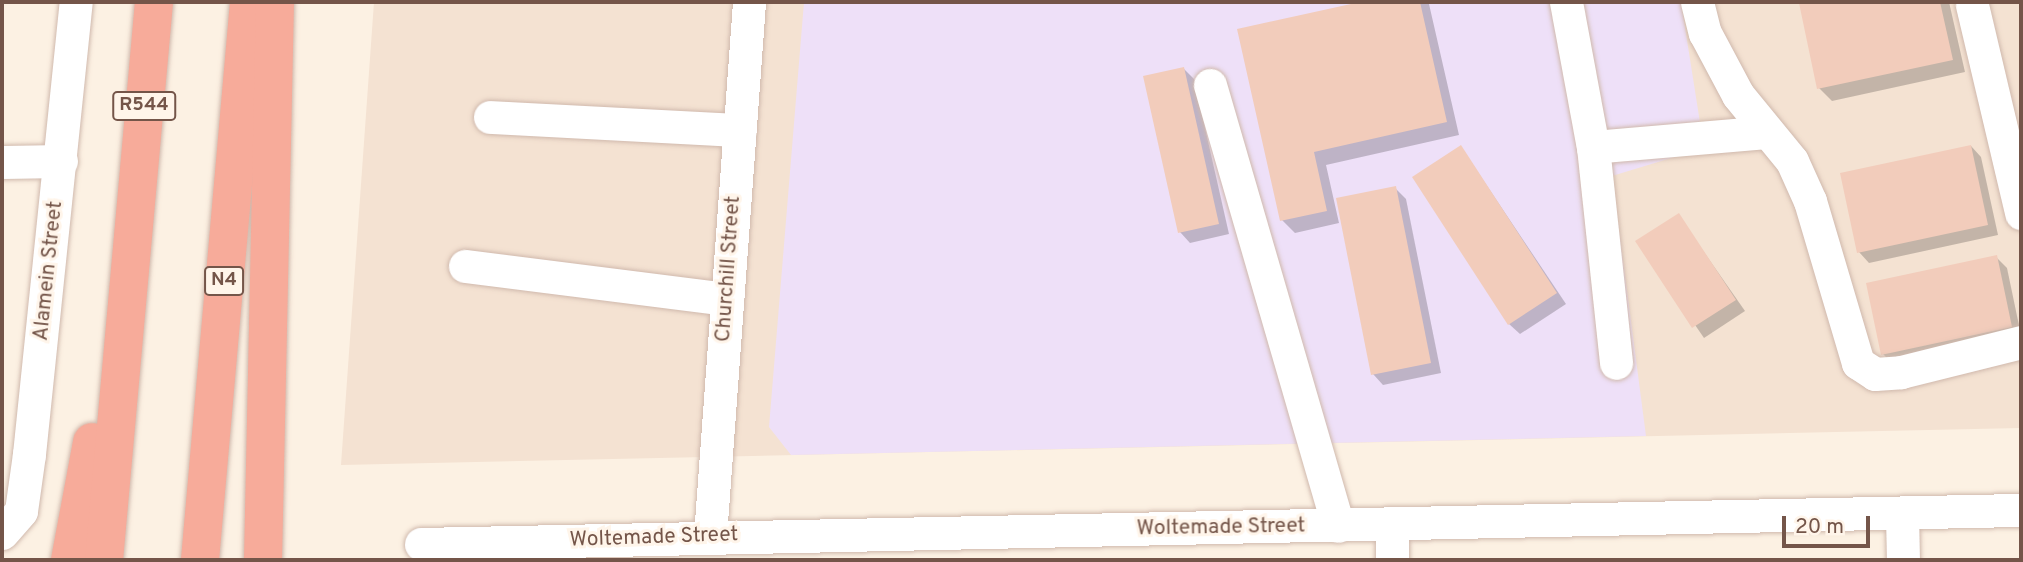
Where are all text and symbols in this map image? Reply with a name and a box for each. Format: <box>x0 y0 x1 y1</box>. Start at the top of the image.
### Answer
road number: R544 <box>111 90 177 122</box>
street label: Churchill Street <box>711 195 747 343</box>
street label: Alamein Street <box>29 200 69 342</box>
road number: N4 <box>203 266 245 296</box>
scale bar <box>1785 503 1872 546</box>
street label: Woltemade Street <box>1136 514 1306 542</box>
text: 20 m <box>1795 514 1844 541</box>
street label: Woltemade Street <box>569 522 739 554</box>

